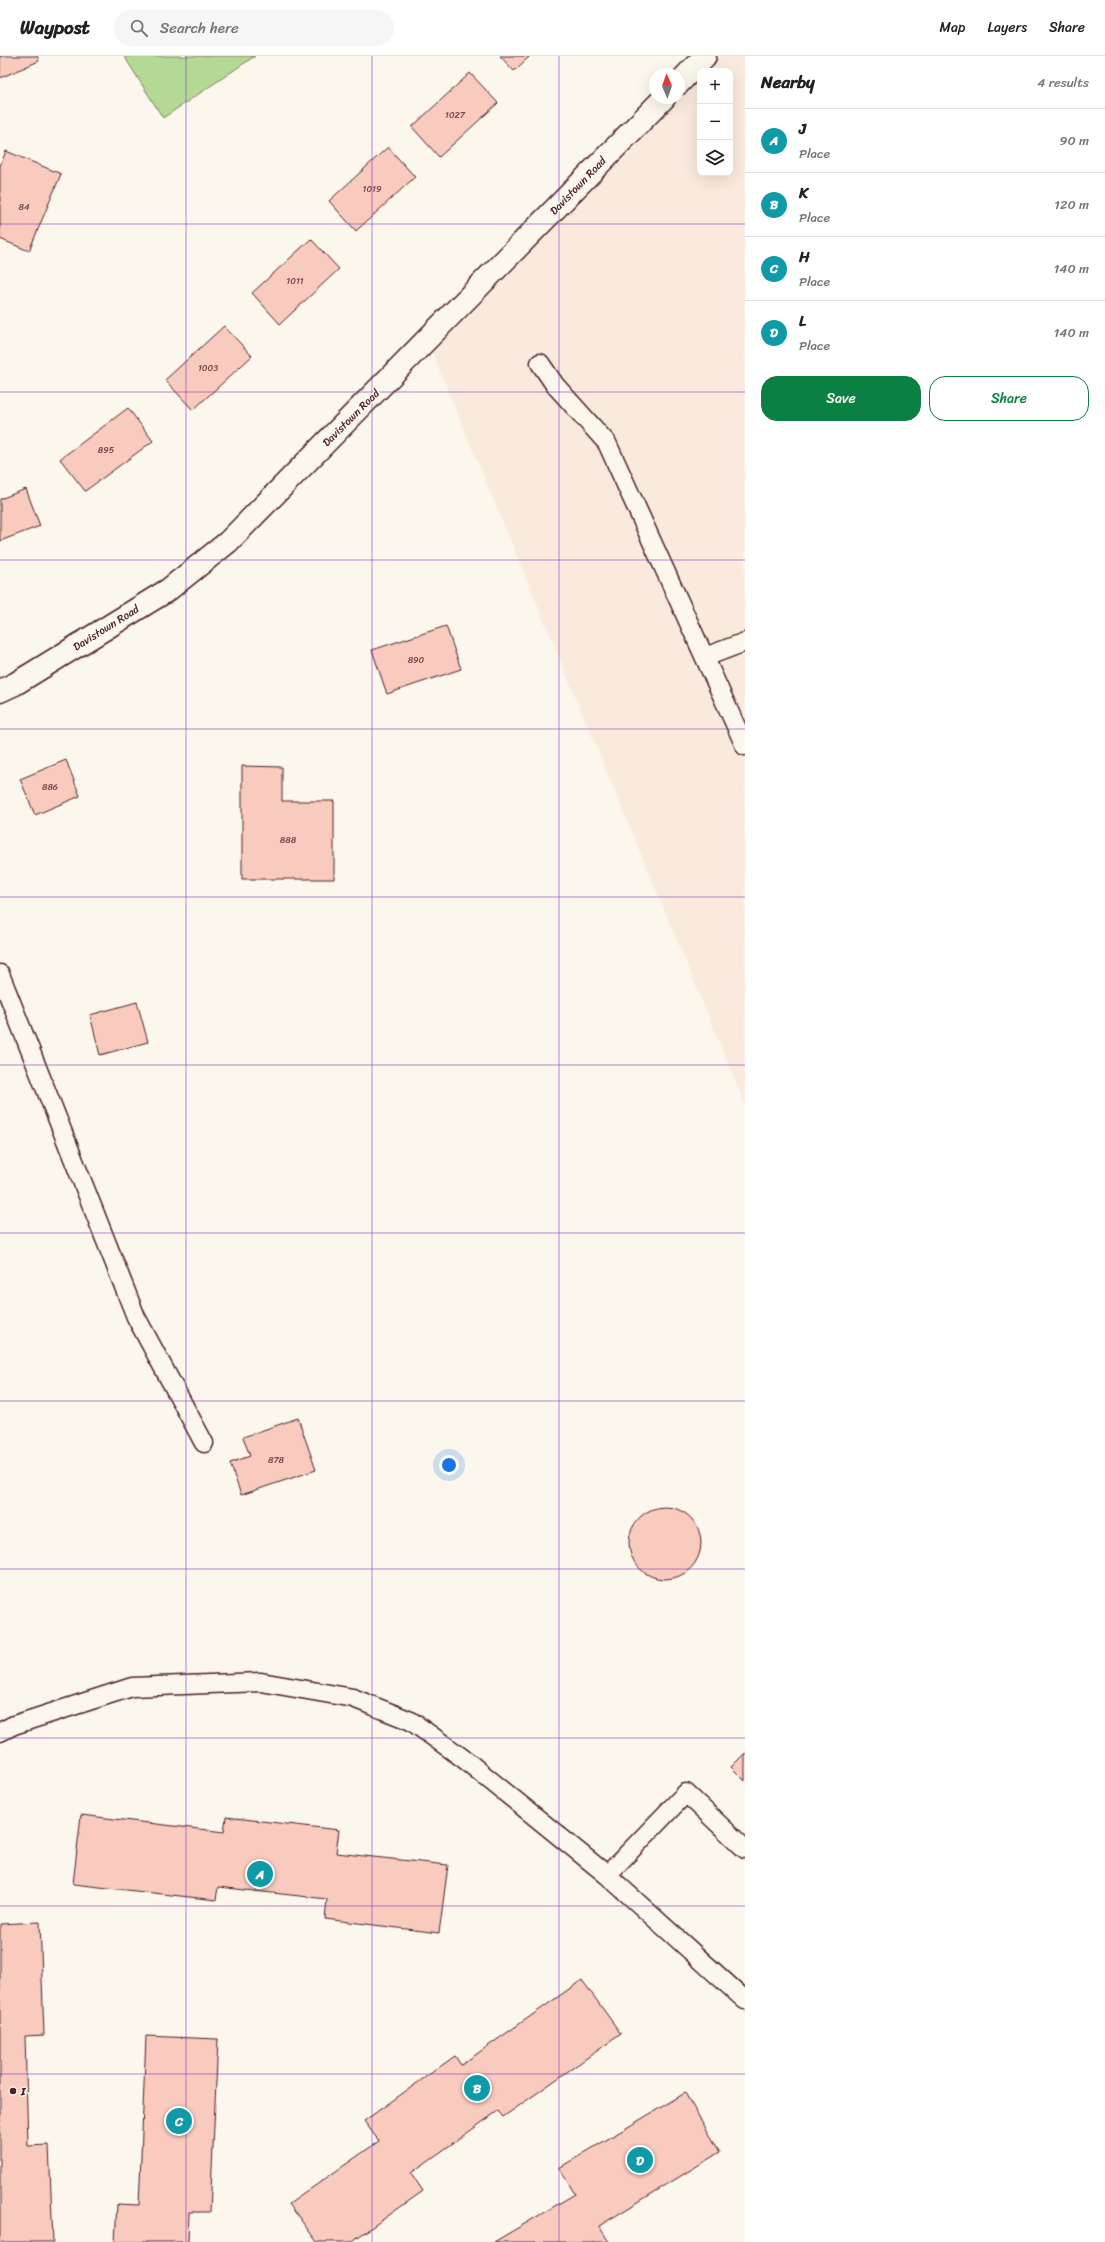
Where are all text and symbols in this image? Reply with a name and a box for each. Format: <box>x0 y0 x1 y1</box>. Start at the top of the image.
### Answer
search box <box>114 10 394 46</box>
text: Waypost <box>20 11 90 44</box>
text: Search here <box>160 15 239 41</box>
text: Map <box>940 15 965 40</box>
text: Layers <box>987 15 1027 40</box>
text: Share <box>1049 15 1085 40</box>
icon: search <box>128 17 150 39</box>
text: Nearby <box>761 67 815 97</box>
north arrow <box>649 68 685 104</box>
map controls <box>697 68 733 176</box>
button: + <box>697 68 733 104</box>
text: 4 results <box>1037 71 1089 94</box>
button: − <box>697 104 733 140</box>
house number: 1027 <box>445 107 466 123</box>
text: J <box>799 116 806 142</box>
text: A <box>770 129 778 152</box>
text: 90 m <box>1059 129 1089 152</box>
button: layers <box>697 140 733 176</box>
text: Place <box>799 142 830 165</box>
street label: Davistown Road <box>545 152 612 220</box>
text: K <box>799 180 808 206</box>
house number: 1019 <box>363 181 382 197</box>
text: B <box>770 193 778 216</box>
text: 120 m <box>1054 193 1089 216</box>
house number: 84 <box>18 199 30 215</box>
text: Place <box>799 206 830 229</box>
text: H <box>799 244 810 270</box>
text: C <box>770 257 778 280</box>
text: 140 m <box>1054 257 1089 280</box>
text: Place <box>799 270 830 293</box>
house number: 1011 <box>286 273 304 289</box>
text: L <box>799 308 806 334</box>
text: D <box>770 321 778 344</box>
text: 140 m <box>1054 321 1089 344</box>
text: Place <box>799 334 830 357</box>
house number: 1003 <box>198 360 218 376</box>
button: Save <box>761 376 921 421</box>
button: Share <box>929 376 1089 421</box>
street label: Davistown Road <box>318 384 385 451</box>
house number: 895 <box>98 442 115 458</box>
street label: Davistown Road <box>69 599 144 656</box>
house number: 890 <box>408 652 425 668</box>
house number: 886 <box>42 779 58 795</box>
house number: 888 <box>280 832 297 848</box>
house number: 878 <box>268 1452 285 1468</box>
your location <box>439 1455 459 1475</box>
pin: A <box>247 1859 273 1889</box>
pin: B <box>464 2073 490 2103</box>
place label: I <box>20 2082 27 2101</box>
marker: I <box>8 2086 18 2096</box>
pin: C <box>166 2106 192 2136</box>
pin: D <box>627 2145 653 2175</box>

